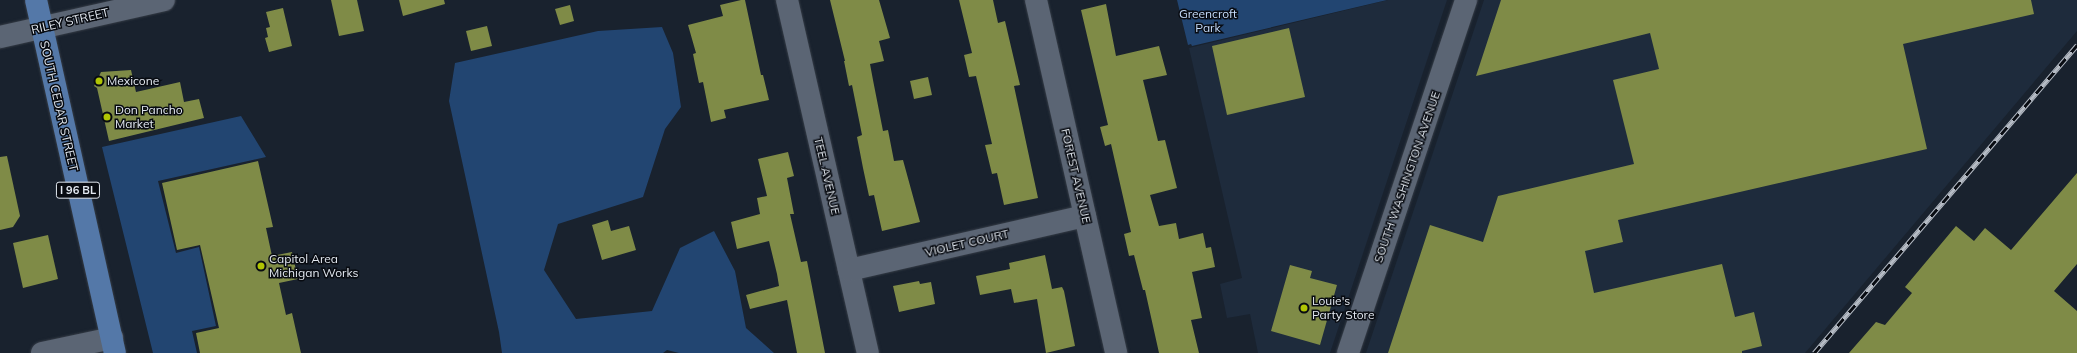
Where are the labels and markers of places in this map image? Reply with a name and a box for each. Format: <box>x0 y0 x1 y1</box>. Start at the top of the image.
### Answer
place label: Mexicone <box>107 74 159 88</box>
marker: Mexicone <box>94 76 104 86</box>
place label: Don Pancho Market <box>115 103 183 131</box>
marker: Don Pancho Market <box>102 112 112 122</box>
place label: Capitol Area Michigan Works <box>269 252 358 280</box>
marker: Capitol Area Michigan Works <box>256 261 266 271</box>
place label: Louie's Party Store <box>1312 294 1374 322</box>
marker: Louie's Party Store <box>1299 303 1309 313</box>

